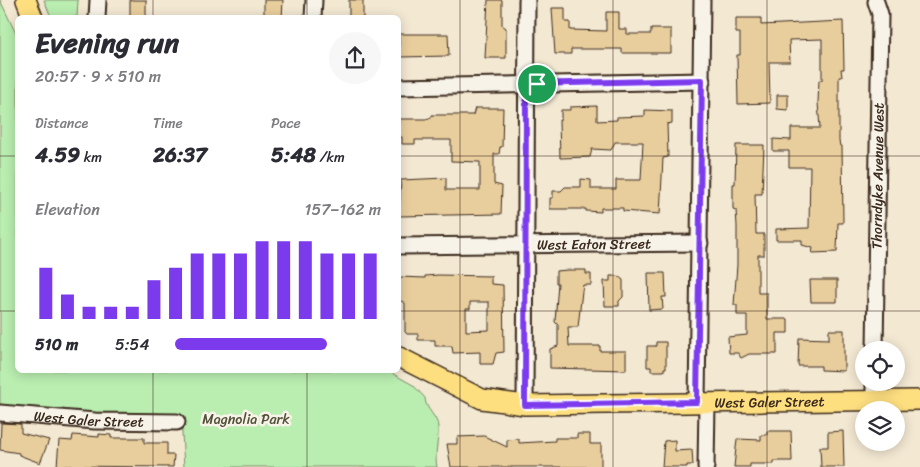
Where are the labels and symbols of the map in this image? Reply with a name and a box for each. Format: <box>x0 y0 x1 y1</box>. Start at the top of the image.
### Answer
pin <box>516 63 558 105</box>
street label: Thorndyke Avenue West <box>865 103 892 249</box>
street label: West Eaton Street <box>537 231 651 258</box>
street label: West Galer Street <box>714 389 825 416</box>
street label: West Galer Street <box>33 404 144 435</box>
park label: Magnolia Park <box>202 407 290 432</box>

